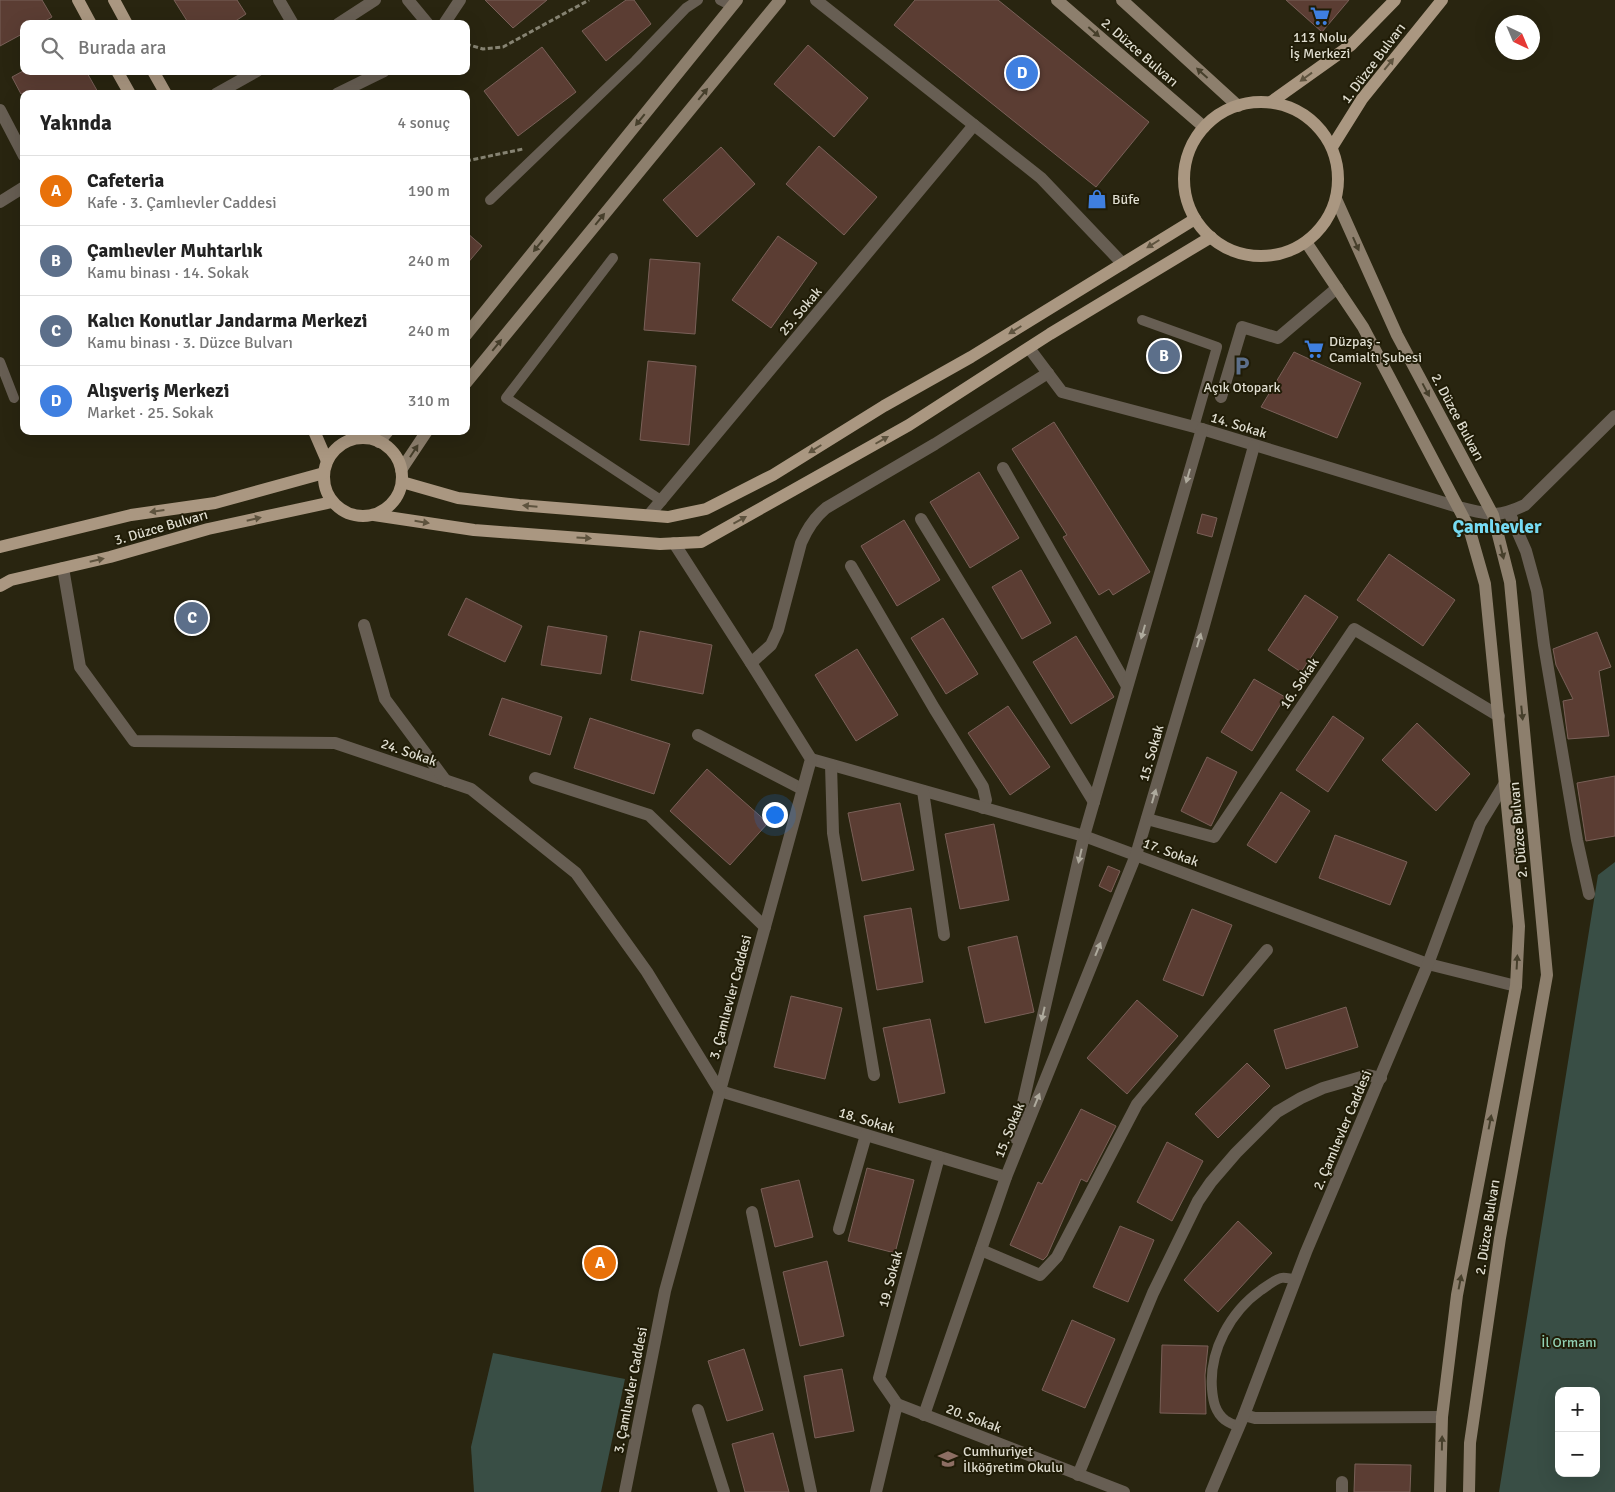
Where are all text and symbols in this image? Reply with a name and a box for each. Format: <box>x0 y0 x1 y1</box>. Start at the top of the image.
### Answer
supermarket icon: 113 Nolu İş Merkezi <box>1309 5 1331 27</box>
street label: 2. Düzce Bulvarı <box>1098 14 1182 90</box>
north arrow <box>1495 15 1540 60</box>
search box <box>20 20 470 75</box>
street label: 1. Düzce Bulvarı <box>1338 20 1409 107</box>
one-way arrow <box>1088 26 1100 37</box>
place label: 113 Nolu İş Merkezi <box>1290 29 1350 62</box>
icon: search <box>38 34 66 62</box>
text: Burada ara <box>78 36 166 60</box>
pin: D <box>1006 54 1038 92</box>
one-way arrow <box>1384 58 1395 71</box>
one-way arrow <box>1197 67 1209 79</box>
one-way arrow <box>1299 72 1312 82</box>
one-way arrow <box>697 87 708 100</box>
text: Yakında <box>40 110 112 136</box>
text: 4 sonuç <box>398 113 450 133</box>
one-way arrow <box>635 113 646 126</box>
text: Cafeteria <box>87 169 164 193</box>
text: A <box>51 181 61 201</box>
text: 190 m <box>408 181 450 201</box>
shop icon: Büfe <box>1086 188 1108 210</box>
place label: Büfe <box>1112 191 1140 208</box>
text: Kafe · 3. Çamlıevler Caddesi <box>87 193 277 213</box>
one-way arrow <box>594 214 606 226</box>
one-way arrow <box>1352 237 1360 251</box>
text: Çamlıevler Muhtarlık <box>87 239 263 263</box>
one-way arrow <box>532 239 543 252</box>
one-way arrow <box>1147 240 1160 249</box>
text: B <box>51 251 61 271</box>
text: 240 m <box>408 251 450 271</box>
text: Kamu binası · 14. Sokak <box>87 263 249 283</box>
street label: 25. Sokak <box>775 284 826 339</box>
text: Kalıcı Konutlar Jandarma Merkezi <box>87 309 367 333</box>
text: C <box>51 321 61 341</box>
text: 240 m <box>408 321 450 341</box>
one-way arrow <box>1009 326 1022 335</box>
text: Kamu binası · 3. Düzce Bulvarı <box>87 333 293 353</box>
place label: Düzpaş - Camialtı Şubesi <box>1329 333 1422 366</box>
pin: B <box>1148 337 1180 375</box>
supermarket icon: Düzpaş - Camialtı Şubesi <box>1303 338 1325 360</box>
one-way arrow <box>492 339 503 352</box>
parking icon: Açık Otopark <box>1231 355 1253 377</box>
street label: 2. Düzce Bulvarı <box>1427 371 1488 464</box>
text: Alışveriş Merkezi <box>87 379 229 403</box>
place label: Açık Otopark <box>1203 379 1281 396</box>
one-way arrow <box>1422 383 1430 397</box>
text: D <box>51 391 61 411</box>
text: 310 m <box>408 391 450 411</box>
text: Market · 25. Sokak <box>87 403 214 423</box>
street label: 14. Sokak <box>1209 409 1269 442</box>
one-way arrow <box>875 436 889 444</box>
one-way arrow <box>409 444 419 457</box>
one-way arrow <box>809 444 822 453</box>
one-way arrow <box>1184 469 1192 484</box>
one-way arrow <box>522 502 538 510</box>
street label: 3. Düzce Bulvarı <box>112 506 210 549</box>
one-way arrow <box>149 508 165 516</box>
one-way arrow <box>247 515 262 523</box>
district label: Çamlıevler <box>1452 515 1542 539</box>
one-way arrow <box>733 516 748 524</box>
one-way arrow <box>415 518 431 526</box>
one-way arrow <box>576 534 592 542</box>
one-way arrow <box>1498 545 1506 560</box>
one-way arrow <box>90 556 105 564</box>
pin: C <box>176 599 208 637</box>
one-way arrow <box>1139 625 1147 640</box>
one-way arrow <box>1196 633 1204 648</box>
street label: 16. Sokak <box>1276 654 1323 712</box>
one-way arrow <box>1518 706 1526 722</box>
street label: 15. Sokak <box>1135 723 1168 783</box>
street label: 24. Sokak <box>379 735 439 770</box>
street label: 2. Düzce Bulvarı <box>1506 781 1531 879</box>
one-way arrow <box>1150 789 1158 804</box>
your location <box>762 802 788 828</box>
street label: 17. Sokak <box>1141 835 1201 870</box>
one-way arrow <box>1076 848 1084 863</box>
street label: 3. Çamlıevler Caddesi <box>706 933 755 1061</box>
one-way arrow <box>1095 942 1103 956</box>
one-way arrow <box>1514 954 1522 970</box>
one-way arrow <box>1039 1007 1047 1022</box>
street label: 2. Çamlıevler Caddesi <box>1310 1068 1375 1193</box>
one-way arrow <box>1034 1092 1042 1107</box>
street label: 15. Sokak <box>991 1100 1028 1160</box>
street label: 18. Sokak <box>837 1104 897 1137</box>
one-way arrow <box>1487 1114 1495 1130</box>
street label: 2. Düzce Bulvarı <box>1472 1178 1503 1276</box>
pin: A <box>584 1244 616 1282</box>
street label: 19. Sokak <box>875 1249 906 1309</box>
one-way arrow <box>1456 1274 1464 1290</box>
street label: 3. Çamlıevler Caddesi <box>610 1325 651 1455</box>
park label: İl Ormanı <box>1541 1334 1597 1351</box>
map controls <box>1555 1387 1600 1477</box>
button: + <box>1555 1387 1600 1432</box>
street label: 20. Sokak <box>944 1400 1004 1437</box>
button: − <box>1555 1432 1600 1477</box>
one-way arrow <box>1438 1435 1446 1451</box>
place label: Cumhuriyet İlköğretim Okulu <box>963 1443 1063 1476</box>
school or university icon: Cumhuriyet İlköğretim Okulu <box>937 1448 959 1470</box>

